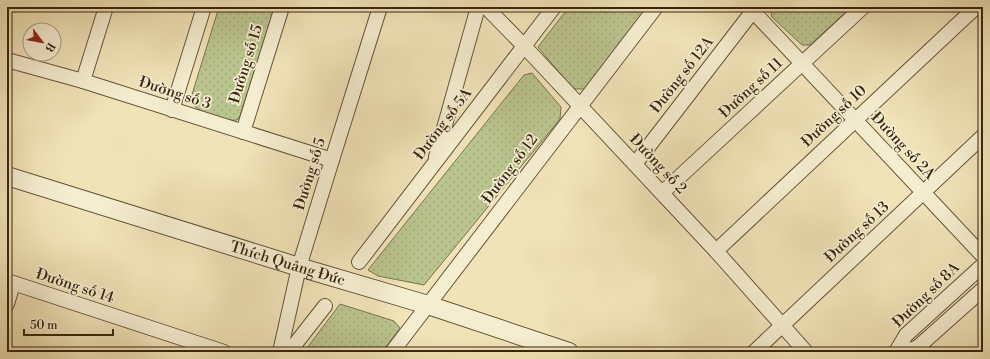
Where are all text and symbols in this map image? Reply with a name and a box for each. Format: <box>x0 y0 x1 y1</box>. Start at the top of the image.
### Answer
north arrow <box>22 22 62 62</box>
street label: Đường số 15 <box>225 22 267 106</box>
street label: Đường số 12A <box>646 32 718 117</box>
text: B <box>42 40 58 54</box>
street label: Đường số 11 <box>715 53 787 122</box>
street label: Đường số 3 <box>136 72 214 114</box>
street label: Đường số 10 <box>797 81 871 151</box>
street label: Đường số 5A <box>410 84 477 164</box>
street label: Đường số 2A <box>867 108 940 184</box>
street label: Đường số 2 <box>625 130 691 198</box>
street label: Đường số 12 <box>478 131 542 207</box>
street label: Đường số 5 <box>290 135 330 213</box>
street label: Đường số 13 <box>821 197 893 267</box>
street label: Thích Quảng Đức <box>228 237 347 290</box>
street label: Đường số 8A <box>888 258 964 332</box>
street label: Đường số 14 <box>33 264 117 308</box>
scale bar <box>24 311 113 337</box>
text: 50 m <box>30 318 58 333</box>

